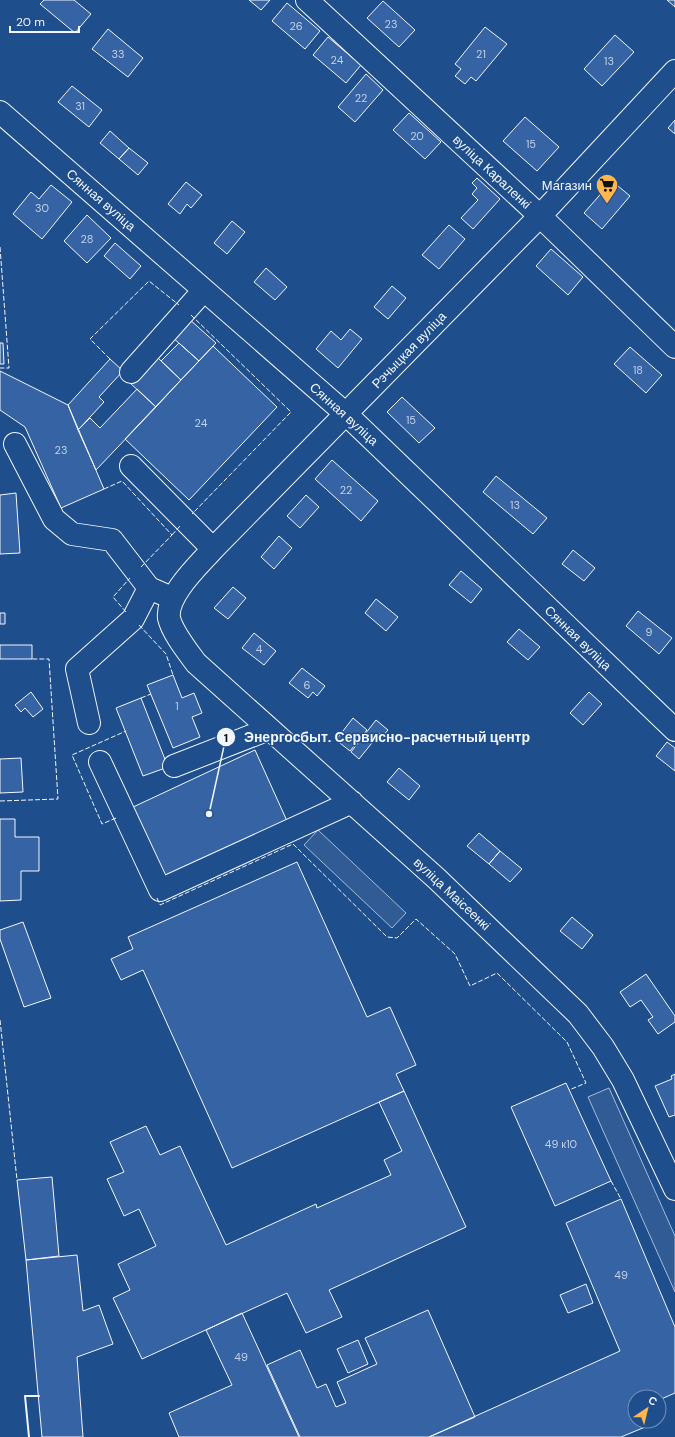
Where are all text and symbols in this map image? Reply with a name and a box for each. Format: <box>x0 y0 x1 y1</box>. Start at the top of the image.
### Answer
scale bar <box>10 8 79 34</box>
text: 20 m <box>16 14 45 30</box>
house number: 23 <box>385 17 397 31</box>
house number: 26 <box>289 19 303 33</box>
house number: 33 <box>111 47 125 61</box>
house number: 21 <box>476 47 486 61</box>
house number: 24 <box>331 53 344 67</box>
house number: 13 <box>604 54 614 68</box>
house number: 22 <box>355 91 367 105</box>
house number: 31 <box>75 99 85 113</box>
house number: 20 <box>410 129 424 143</box>
street label: вуліца Караленкі <box>449 131 535 213</box>
house number: 15 <box>526 137 536 151</box>
street label: Сянная вуліца <box>63 165 140 235</box>
supermarket icon: Магазин <box>594 172 620 205</box>
place label: Магазин <box>542 177 592 194</box>
house number: 30 <box>35 201 49 215</box>
house number: 28 <box>81 232 93 246</box>
street label: Рэчыцкая вуліца <box>368 307 450 392</box>
house number: 18 <box>633 363 643 377</box>
street label: Сянная вуліца <box>306 379 382 450</box>
house number: 15 <box>406 413 416 427</box>
house number: 24 <box>195 416 208 430</box>
house number: 23 <box>55 443 67 457</box>
house number: 22 <box>340 483 352 497</box>
house number: 13 <box>510 498 520 512</box>
street label: Сянная вуліца <box>541 602 616 675</box>
house number: 9 <box>646 625 653 639</box>
house number: 4 <box>256 642 263 656</box>
house number: 6 <box>304 678 311 692</box>
house number: 1 <box>175 699 179 713</box>
callout: Энергосбыт. Сервисно-расчетный центр <box>216 724 538 750</box>
text: Энергосбыт. Сервисно-расчетный центр <box>244 728 530 746</box>
text: 1 <box>224 730 228 746</box>
street label: вуліца Маісеенкі <box>410 854 494 934</box>
house number: 49 к10 <box>545 1137 577 1151</box>
house number: 49 <box>614 1268 628 1282</box>
house number: 49 <box>234 1350 248 1364</box>
north arrow <box>627 1389 667 1429</box>
text: С <box>645 1393 660 1409</box>

